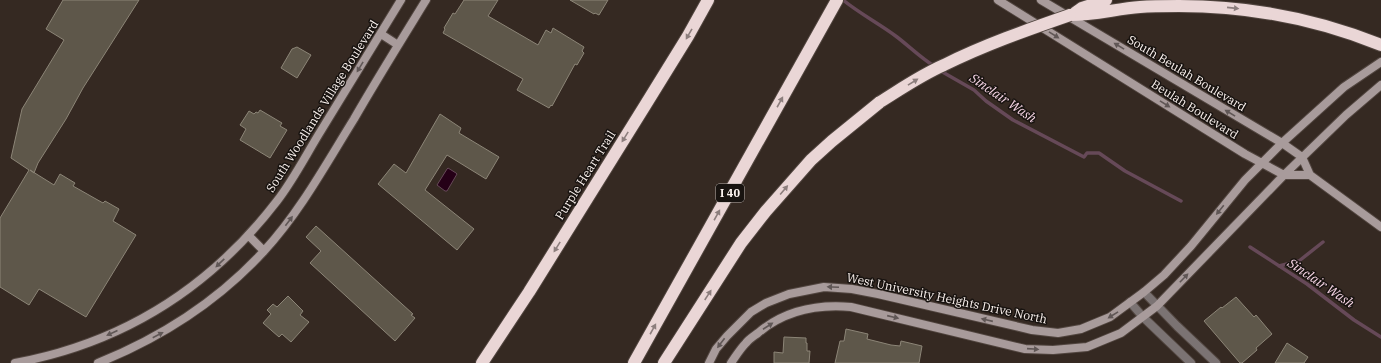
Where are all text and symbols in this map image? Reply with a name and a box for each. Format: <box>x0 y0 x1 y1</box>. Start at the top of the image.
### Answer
one-way arrow <box>1227 5 1239 11</box>
street label: South Woodlands Village Boulevard <box>263 17 381 195</box>
one-way arrow <box>685 28 692 40</box>
one-way arrow <box>1048 32 1060 39</box>
street label: South Beulah Boulevard <box>1125 32 1249 114</box>
one-way arrow <box>1113 43 1124 50</box>
one-way arrow <box>357 61 364 73</box>
water label: Sinclair Wash <box>965 69 1040 127</box>
street label: Beulah Boulevard <box>1149 76 1241 142</box>
one-way arrow <box>907 78 919 85</box>
one-way arrow <box>777 96 784 108</box>
one-way arrow <box>1160 100 1170 108</box>
one-way arrow <box>1224 109 1236 116</box>
street label: Purple Heart Trail <box>552 127 619 222</box>
one-way arrow <box>621 132 629 142</box>
road number: I 40 <box>716 184 744 202</box>
one-way arrow <box>779 184 788 195</box>
one-way arrow <box>1216 204 1224 215</box>
one-way arrow <box>713 210 720 221</box>
one-way arrow <box>285 215 293 226</box>
one-way arrow <box>553 241 560 253</box>
water label: Sinclair Wash <box>1283 254 1358 312</box>
one-way arrow <box>215 258 225 267</box>
street label: West University Heights Drive North <box>845 269 1049 327</box>
one-way arrow <box>1179 273 1189 283</box>
one-way arrow <box>827 284 839 291</box>
one-way arrow <box>704 290 712 300</box>
one-way arrow <box>1107 311 1118 319</box>
one-way arrow <box>886 315 899 321</box>
one-way arrow <box>981 316 993 322</box>
one-way arrow <box>763 322 773 330</box>
one-way arrow <box>650 323 657 335</box>
one-way arrow <box>106 330 117 336</box>
one-way arrow <box>152 331 164 338</box>
one-way arrow <box>717 338 725 349</box>
one-way arrow <box>1027 346 1039 353</box>

